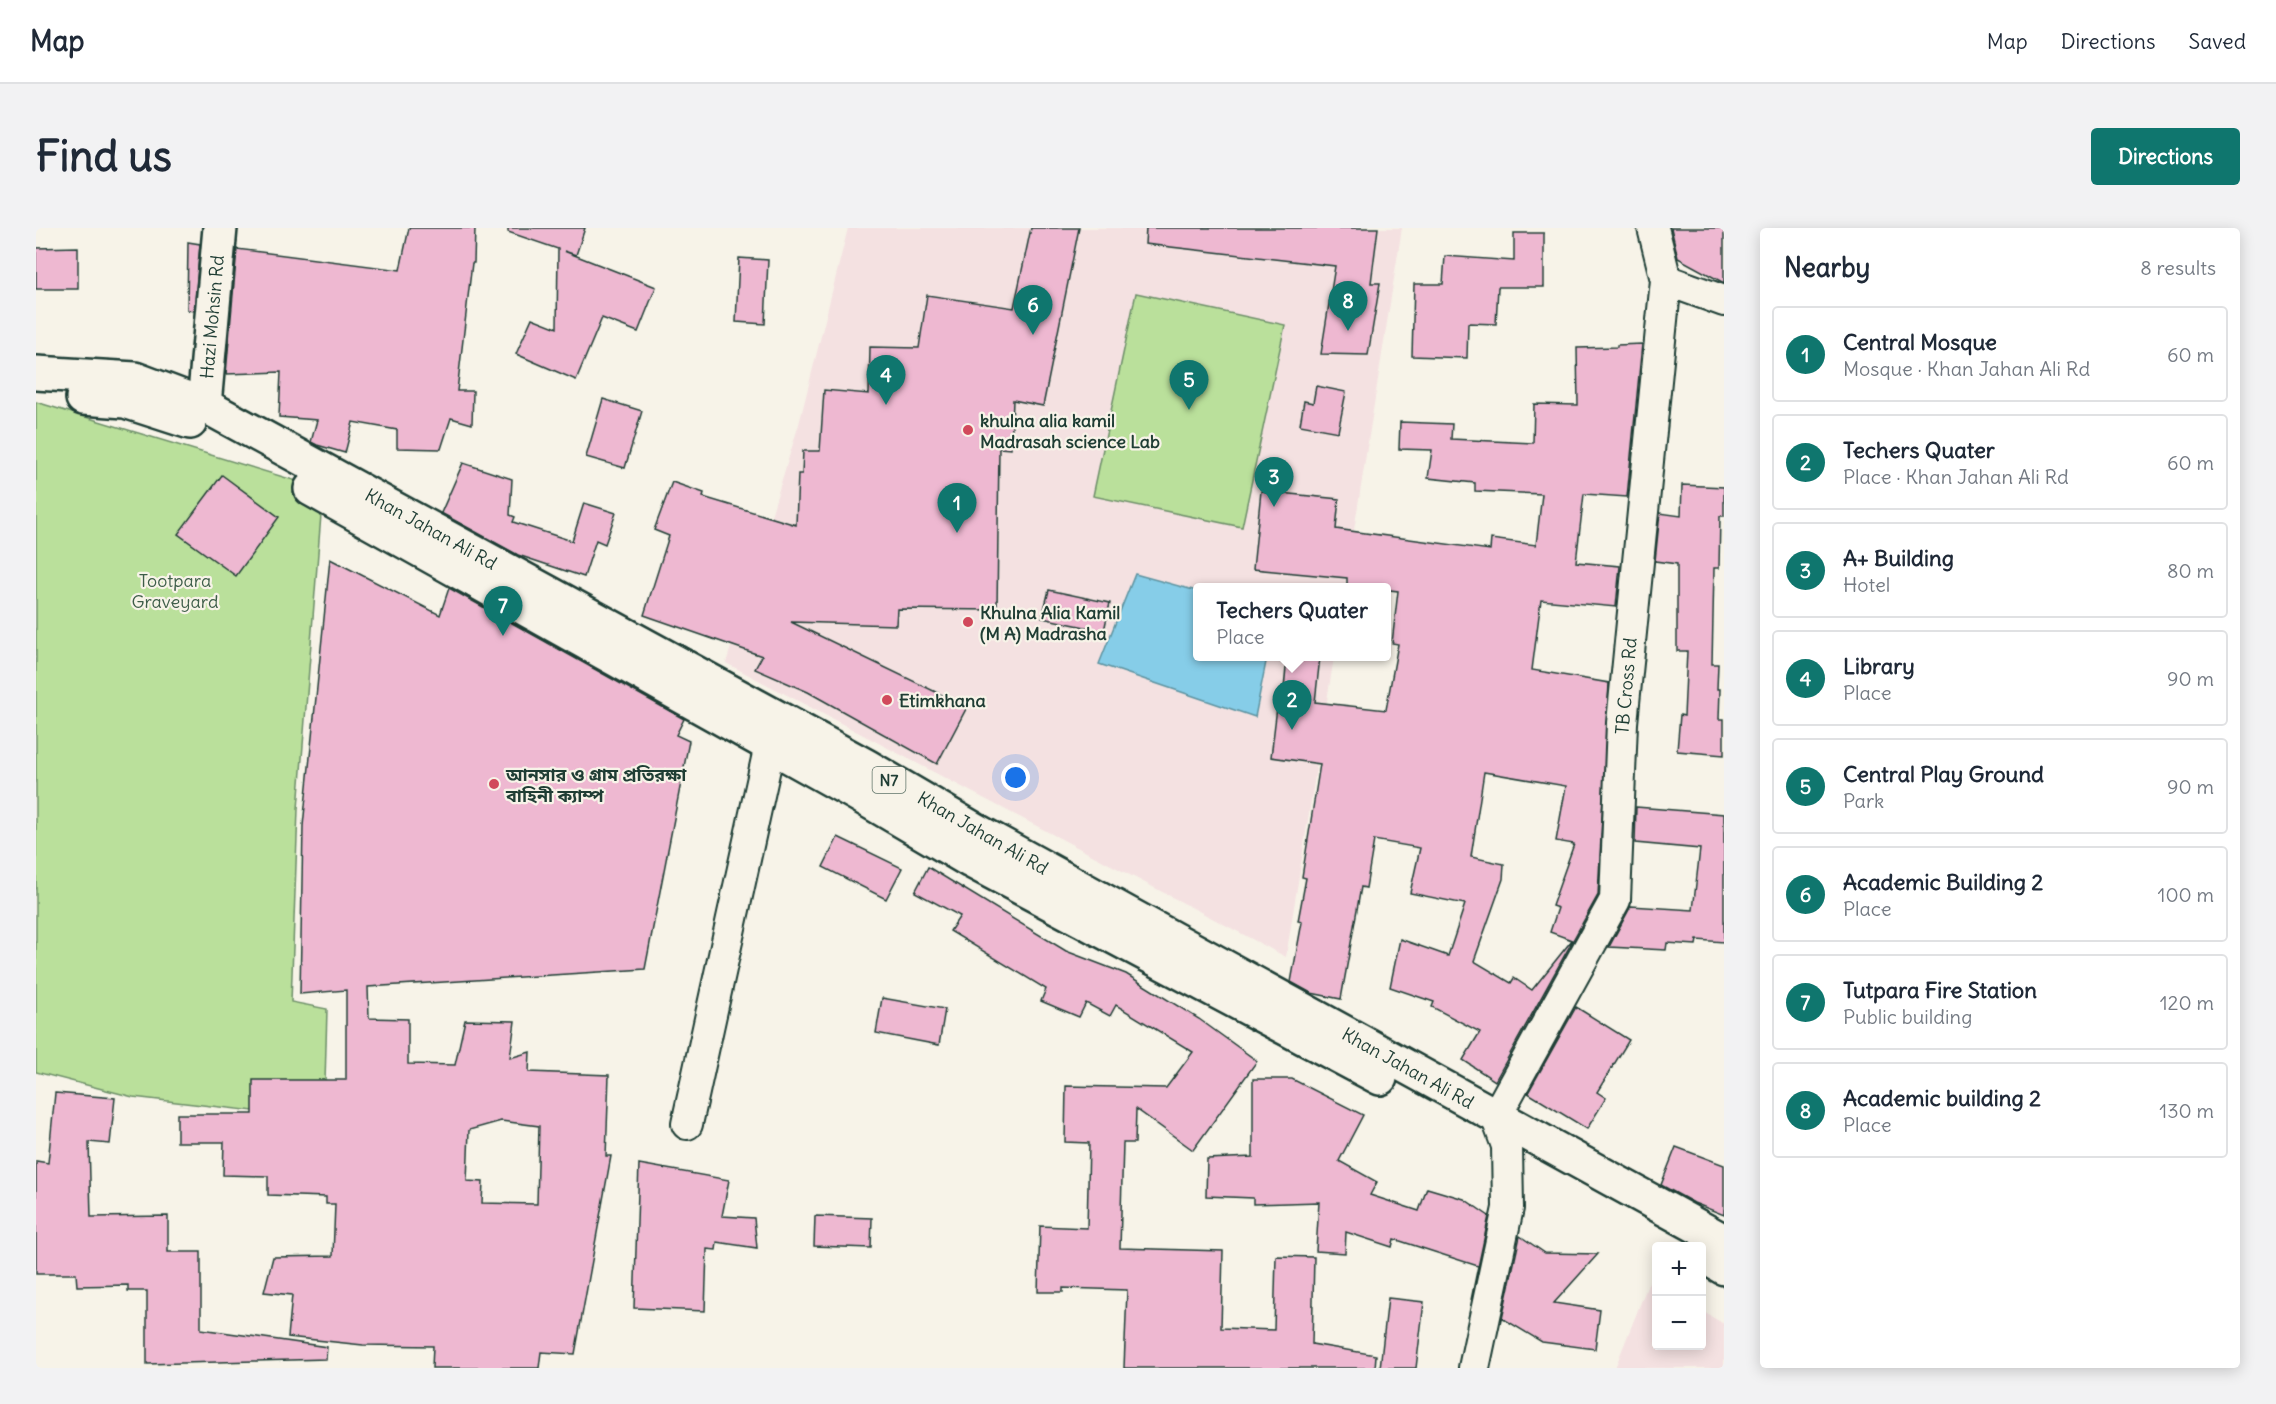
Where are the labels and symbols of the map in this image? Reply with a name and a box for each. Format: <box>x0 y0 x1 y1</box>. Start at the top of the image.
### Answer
street label: Hazi Mohsin Rd <box>195 254 229 380</box>
pin: 8 <box>1328 282 1368 331</box>
pin: 6 <box>1014 285 1052 335</box>
pin: 4 <box>866 356 906 405</box>
pin: 5 <box>1170 360 1208 410</box>
place label: khulna alia kamil Madrasah science Lab <box>980 409 1160 453</box>
marker: khulna alia kamil Madrasah science Lab <box>961 423 975 437</box>
pin: 3 <box>1254 458 1294 507</box>
street label: Khan Jahan Ali Rd <box>361 483 501 575</box>
pin: 1 <box>938 484 976 533</box>
park label: Tootpara Graveyard <box>131 569 219 613</box>
pin: 7 <box>484 586 522 636</box>
place label: Khulna Alia Kamil (M A) Madrasha <box>980 601 1120 645</box>
marker: Khulna Alia Kamil (M A) Madrasha <box>961 615 975 629</box>
street label: TB Cross Rd <box>1610 636 1642 735</box>
pin: 2 <box>1272 680 1312 730</box>
place label: Etimkhana <box>899 689 986 712</box>
marker: Etimkhana <box>880 693 894 707</box>
place label: আনসার ও গ্রাম প্রতিরক্ষা বাহিনী ক্যাম্প <box>505 763 687 807</box>
your location <box>1001 763 1030 792</box>
road number: N7 <box>872 767 906 793</box>
marker: আনসার ও গ্রাম প্রতিরক্ষা বাহিনী ক্যাম্প <box>487 777 501 791</box>
street label: Khan Jahan Ali Rd <box>914 786 1053 880</box>
street label: Khan Jahan Ali Rd <box>1338 1022 1478 1114</box>

